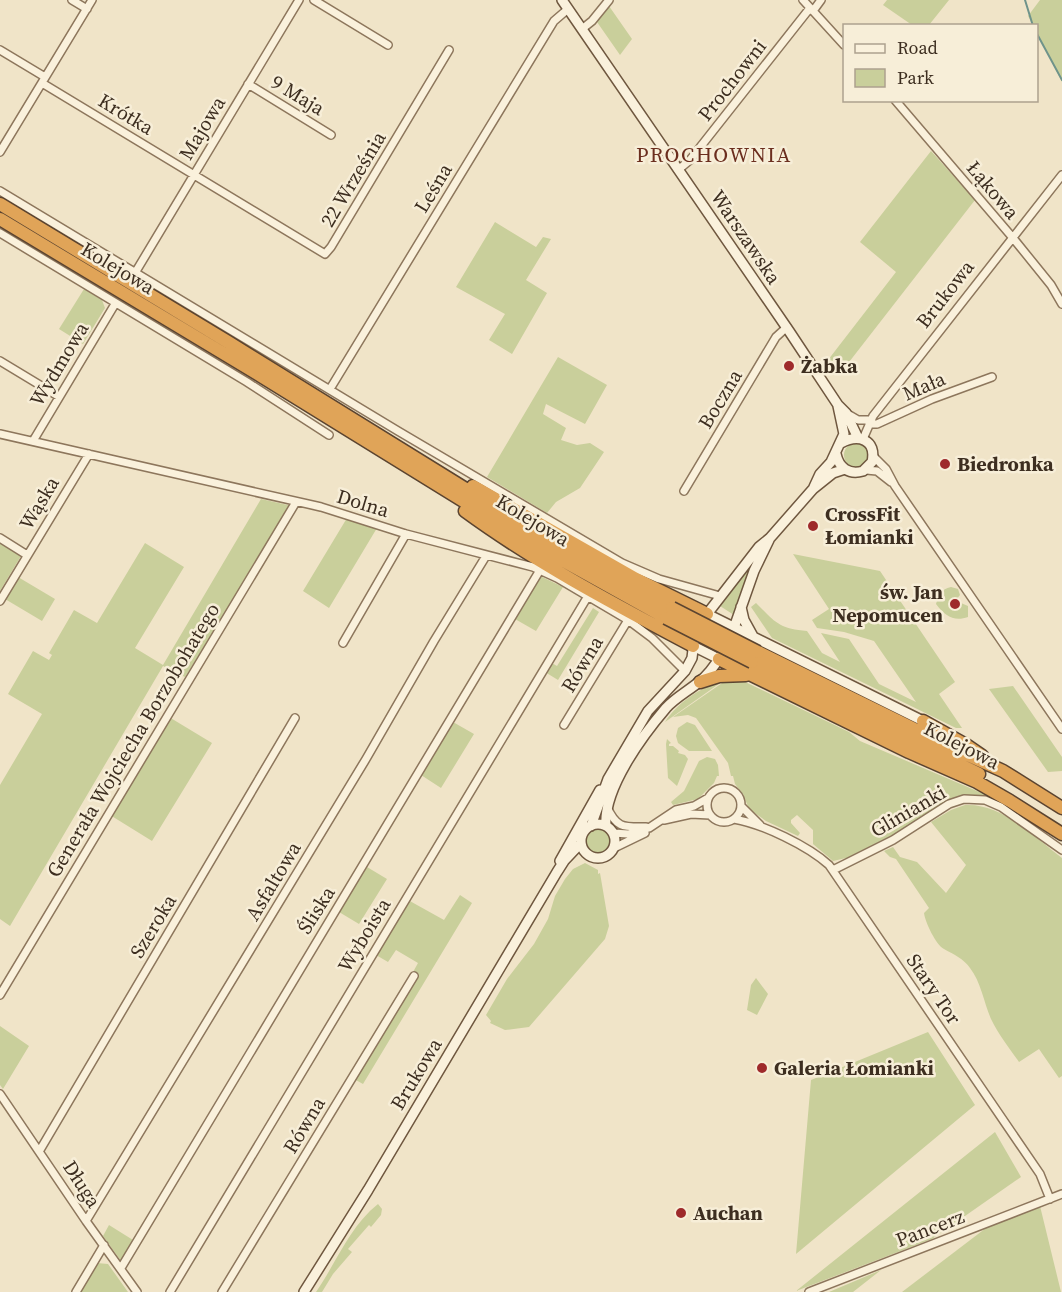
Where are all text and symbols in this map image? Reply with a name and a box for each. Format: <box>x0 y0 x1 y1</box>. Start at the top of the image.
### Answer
legend <box>843 24 1038 102</box>
street label: Prochowni <box>691 33 773 127</box>
text: Road <box>897 35 938 60</box>
text: Park <box>897 65 934 90</box>
street label: 9 Maja <box>266 68 331 122</box>
street label: Krótka <box>93 87 160 142</box>
street label: Majowa <box>172 90 232 165</box>
street label: 22 Września <box>313 125 393 232</box>
district label: PROCHOWNIA <box>636 140 792 169</box>
street label: Łąkowa <box>960 155 1026 226</box>
street label: Leśna <box>407 157 459 218</box>
street label: Warszawska <box>704 184 788 290</box>
street label: Kolejowa <box>76 235 161 301</box>
street label: Brukowa <box>910 253 981 334</box>
street label: Wydmowa <box>23 316 96 411</box>
place label: Żabka <box>801 352 858 380</box>
marker: Żabka <box>782 359 796 373</box>
street label: Boczna <box>691 363 749 434</box>
street label: Mała <box>898 364 950 407</box>
place label: Biedronka <box>957 450 1054 478</box>
marker: Biedronka <box>938 457 952 471</box>
street label: Wąska <box>12 470 66 535</box>
street label: Dolna <box>333 482 393 524</box>
street label: Kolejowa <box>491 487 576 553</box>
place label: CrossFit Łomianki <box>825 500 914 551</box>
marker: CrossFit Łomianki <box>806 519 820 533</box>
place label: św. Jan Nepomucen <box>832 578 943 629</box>
marker: św. Jan Nepomucen <box>948 597 962 611</box>
street label: Generała Wojciecha Borzobohatego <box>40 598 226 882</box>
street label: Równa <box>554 630 610 698</box>
street label: Kolejowa <box>919 714 1005 776</box>
street label: Glinianki <box>865 778 951 844</box>
street label: Asfaltowa <box>238 836 308 926</box>
street label: Śliska <box>290 880 342 939</box>
street label: Szeroka <box>123 888 183 963</box>
street label: Wyboista <box>331 892 398 977</box>
street label: Stary Tor <box>900 948 968 1030</box>
street label: Brukowa <box>384 1032 449 1115</box>
place label: Galeria Łomianki <box>774 1054 934 1082</box>
marker: Galeria Łomianki <box>755 1061 769 1075</box>
street label: Równa <box>276 1091 332 1159</box>
street label: Długa <box>56 1155 108 1214</box>
place label: Auchan <box>693 1199 763 1227</box>
street label: Pancerz <box>892 1202 968 1254</box>
marker: Auchan <box>674 1206 688 1220</box>

